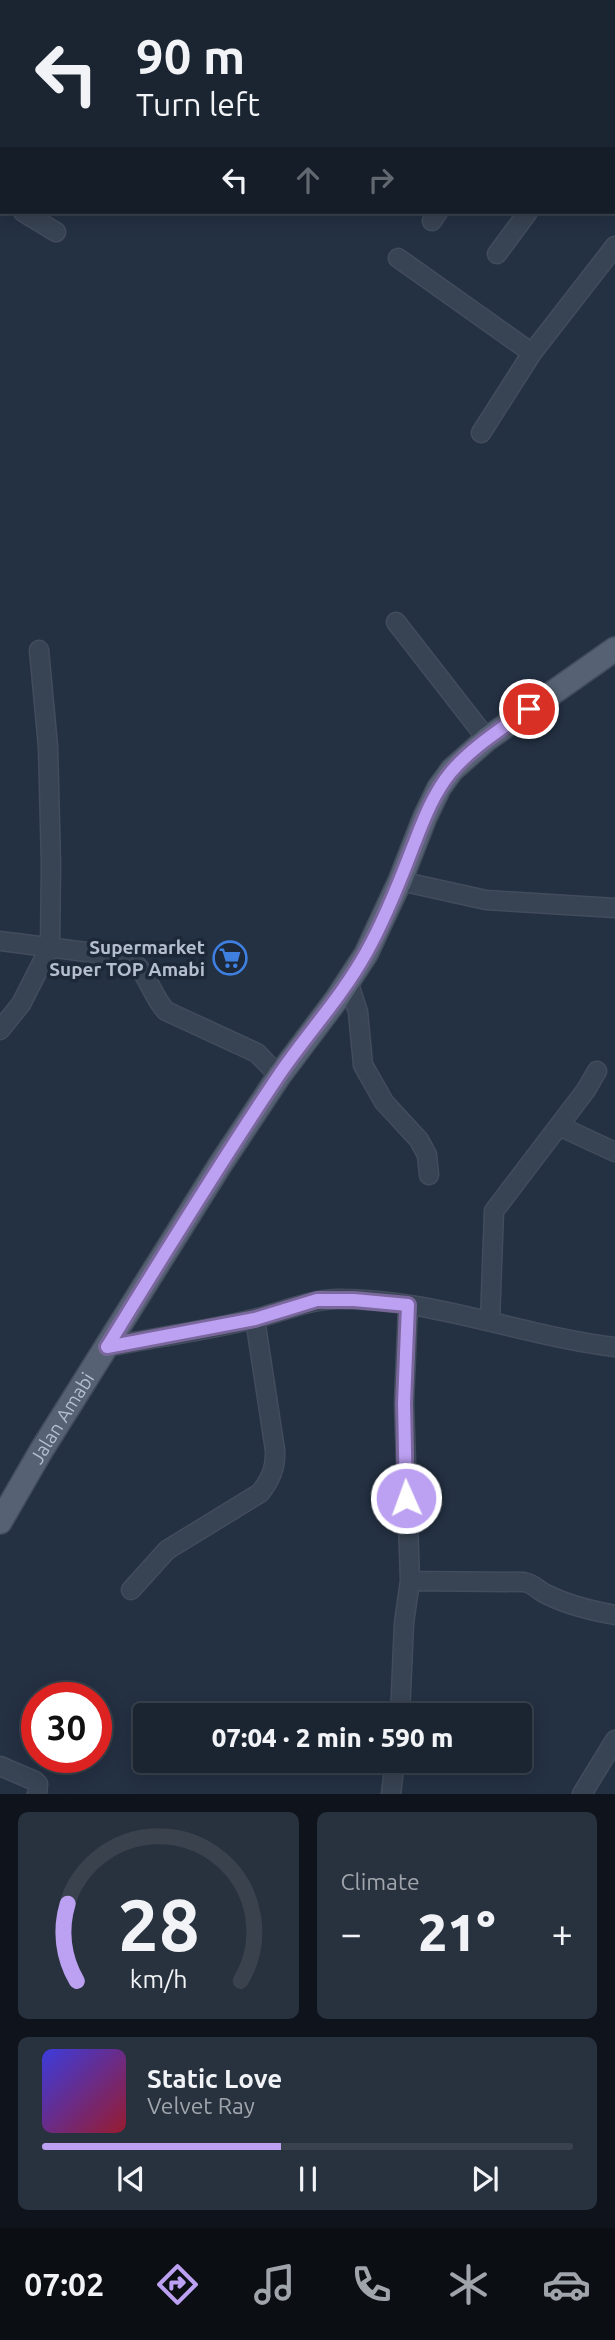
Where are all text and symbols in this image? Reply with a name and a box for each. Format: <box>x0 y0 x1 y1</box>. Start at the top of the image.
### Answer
icon: left <box>21 28 112 119</box>
text: 90 m <box>136 28 245 83</box>
text: Turn left <box>136 86 260 122</box>
icon: left <box>216 161 254 199</box>
icon: ahead <box>289 161 327 199</box>
icon: right <box>362 161 400 199</box>
pin <box>499 679 559 739</box>
icon: arrive <box>510 690 548 728</box>
place label: Supermarket Super TOP Amabi <box>49 936 205 980</box>
supermarket icon: Supermarket Super TOP Amabi <box>211 939 249 977</box>
street label: Jalan Amabi <box>25 1368 98 1468</box>
position arrow <box>369 1461 443 1535</box>
speed limit sign: 30 <box>21 1682 112 1773</box>
text: 07:04 · 2 min · 590 m <box>212 1723 453 1752</box>
text: Climate <box>341 1869 420 1894</box>
text: 28 <box>117 1884 199 1966</box>
text: 21° <box>418 1903 496 1961</box>
text: − <box>341 1912 362 1954</box>
text: + <box>552 1912 573 1954</box>
text: km/h <box>129 1965 187 1993</box>
text: Static Love <box>147 2064 282 2093</box>
text: Velvet Ray <box>147 2093 255 2118</box>
icon: previous <box>112 2160 150 2198</box>
icon: pause <box>289 2160 327 2198</box>
icon: next <box>466 2160 504 2198</box>
icon: directions <box>153 2260 202 2309</box>
icon: music <box>250 2260 299 2309</box>
icon: phone <box>347 2260 396 2309</box>
icon: climate <box>444 2260 493 2309</box>
icon: car <box>542 2260 591 2309</box>
text: 07:02 <box>24 2266 104 2302</box>

